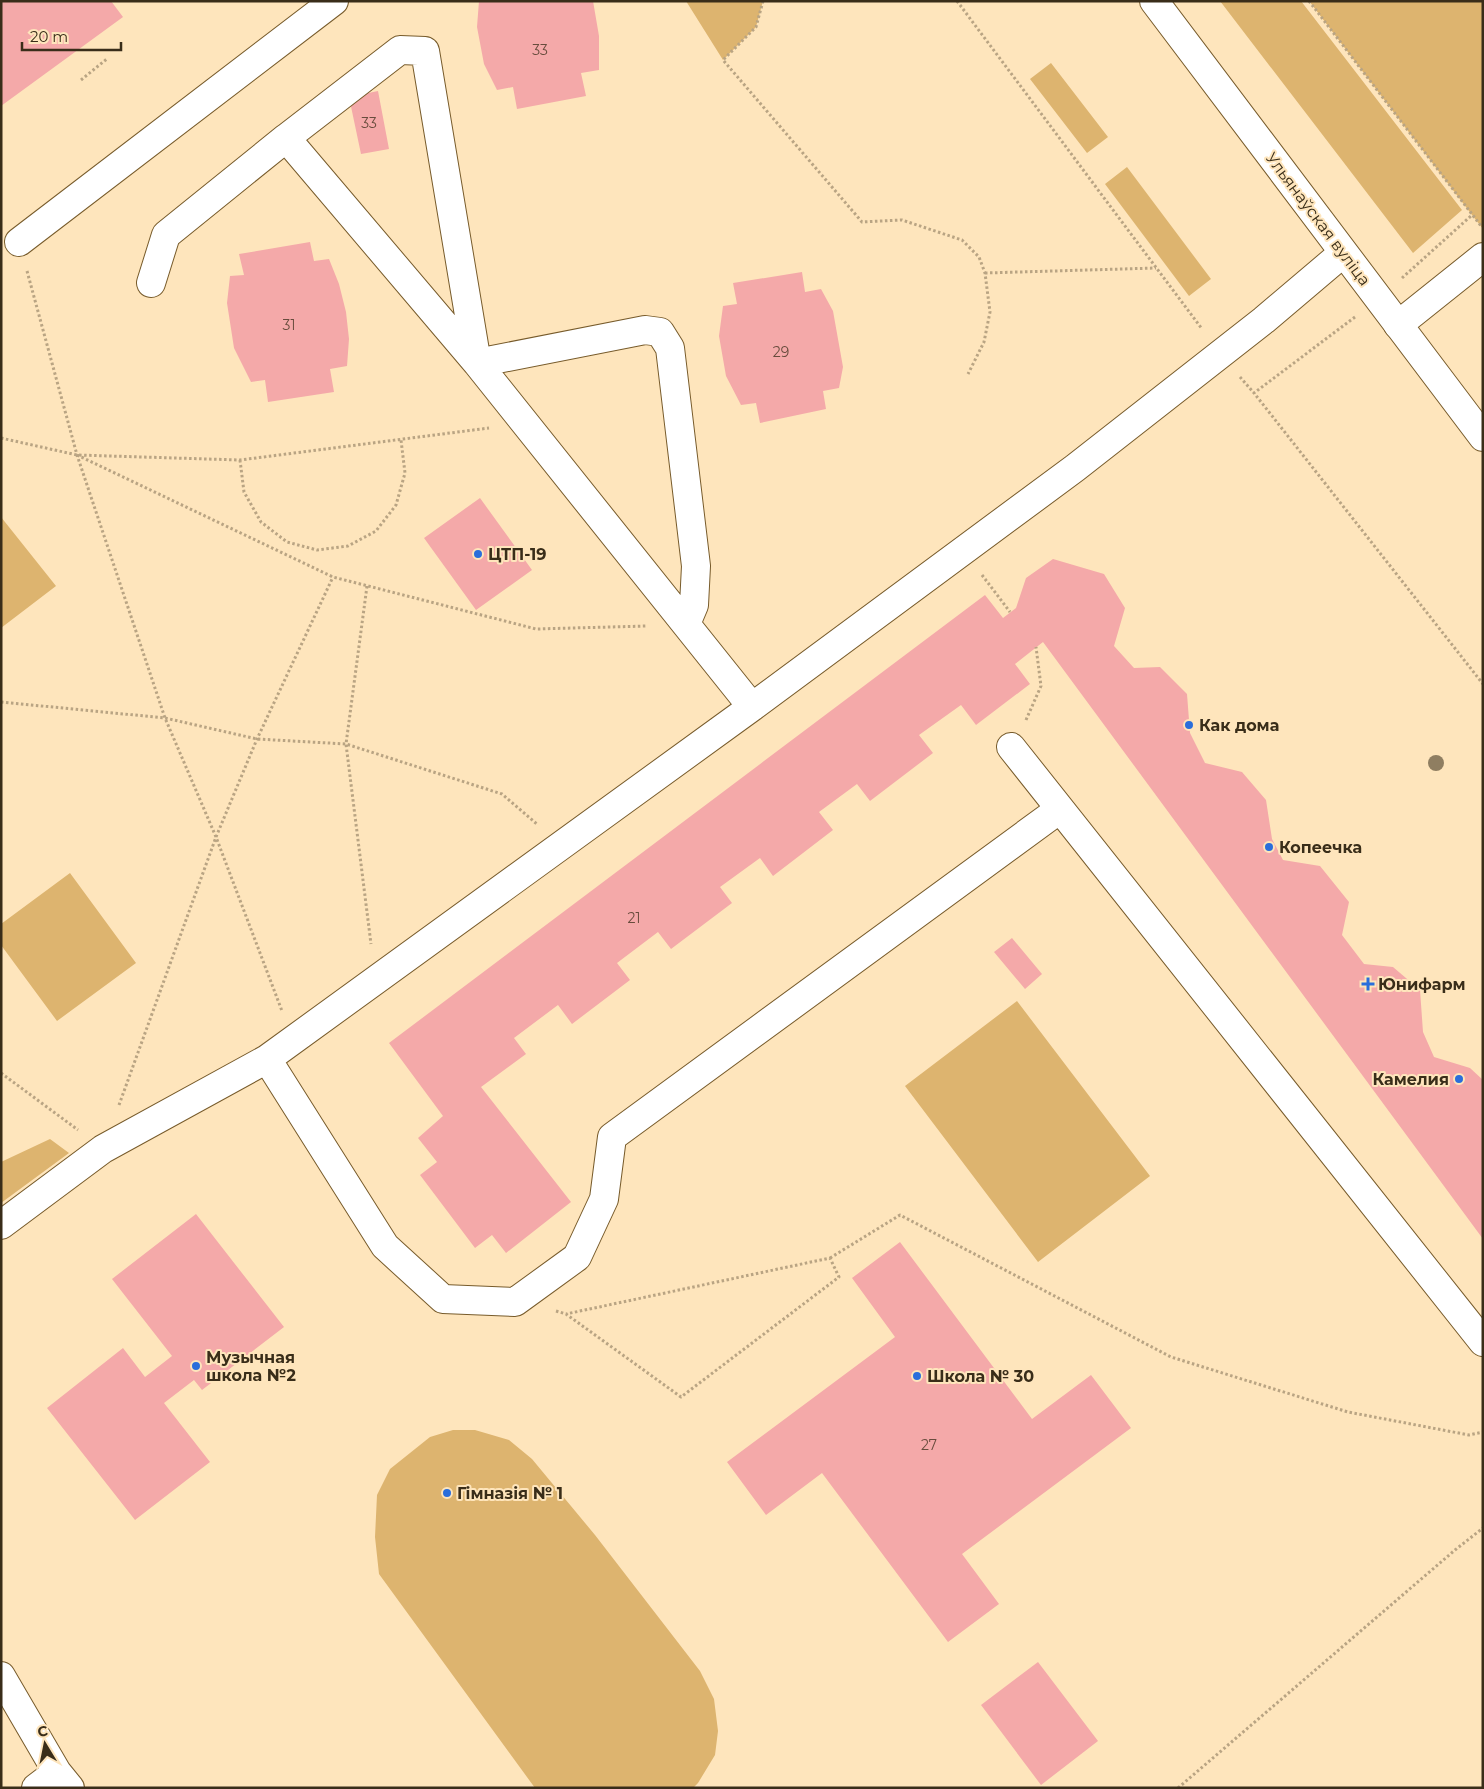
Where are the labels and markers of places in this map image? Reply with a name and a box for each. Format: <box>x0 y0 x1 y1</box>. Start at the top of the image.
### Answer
place label: ЦТП-19 <box>488 545 546 564</box>
marker: ЦТП-19 <box>472 548 484 560</box>
place label: Как дома <box>1199 716 1279 735</box>
marker: Как дома <box>1183 719 1195 731</box>
place label: Копеечка <box>1279 838 1362 857</box>
marker: Копеечка <box>1263 841 1275 853</box>
place label: Юнифарм <box>1378 975 1466 994</box>
marker: Юнифарм <box>1362 978 1374 990</box>
place label: Камелия <box>1373 1070 1449 1089</box>
marker: Камелия <box>1453 1073 1465 1085</box>
place label: Музычная школа №2 <box>206 1348 296 1385</box>
marker: Музычная школа №2 <box>190 1360 202 1372</box>
place label: Школа № 30 <box>927 1367 1034 1386</box>
marker: Школа № 30 <box>911 1370 923 1382</box>
place label: Гімназія № 1 <box>457 1484 563 1503</box>
marker: Гімназія № 1 <box>441 1487 453 1499</box>

